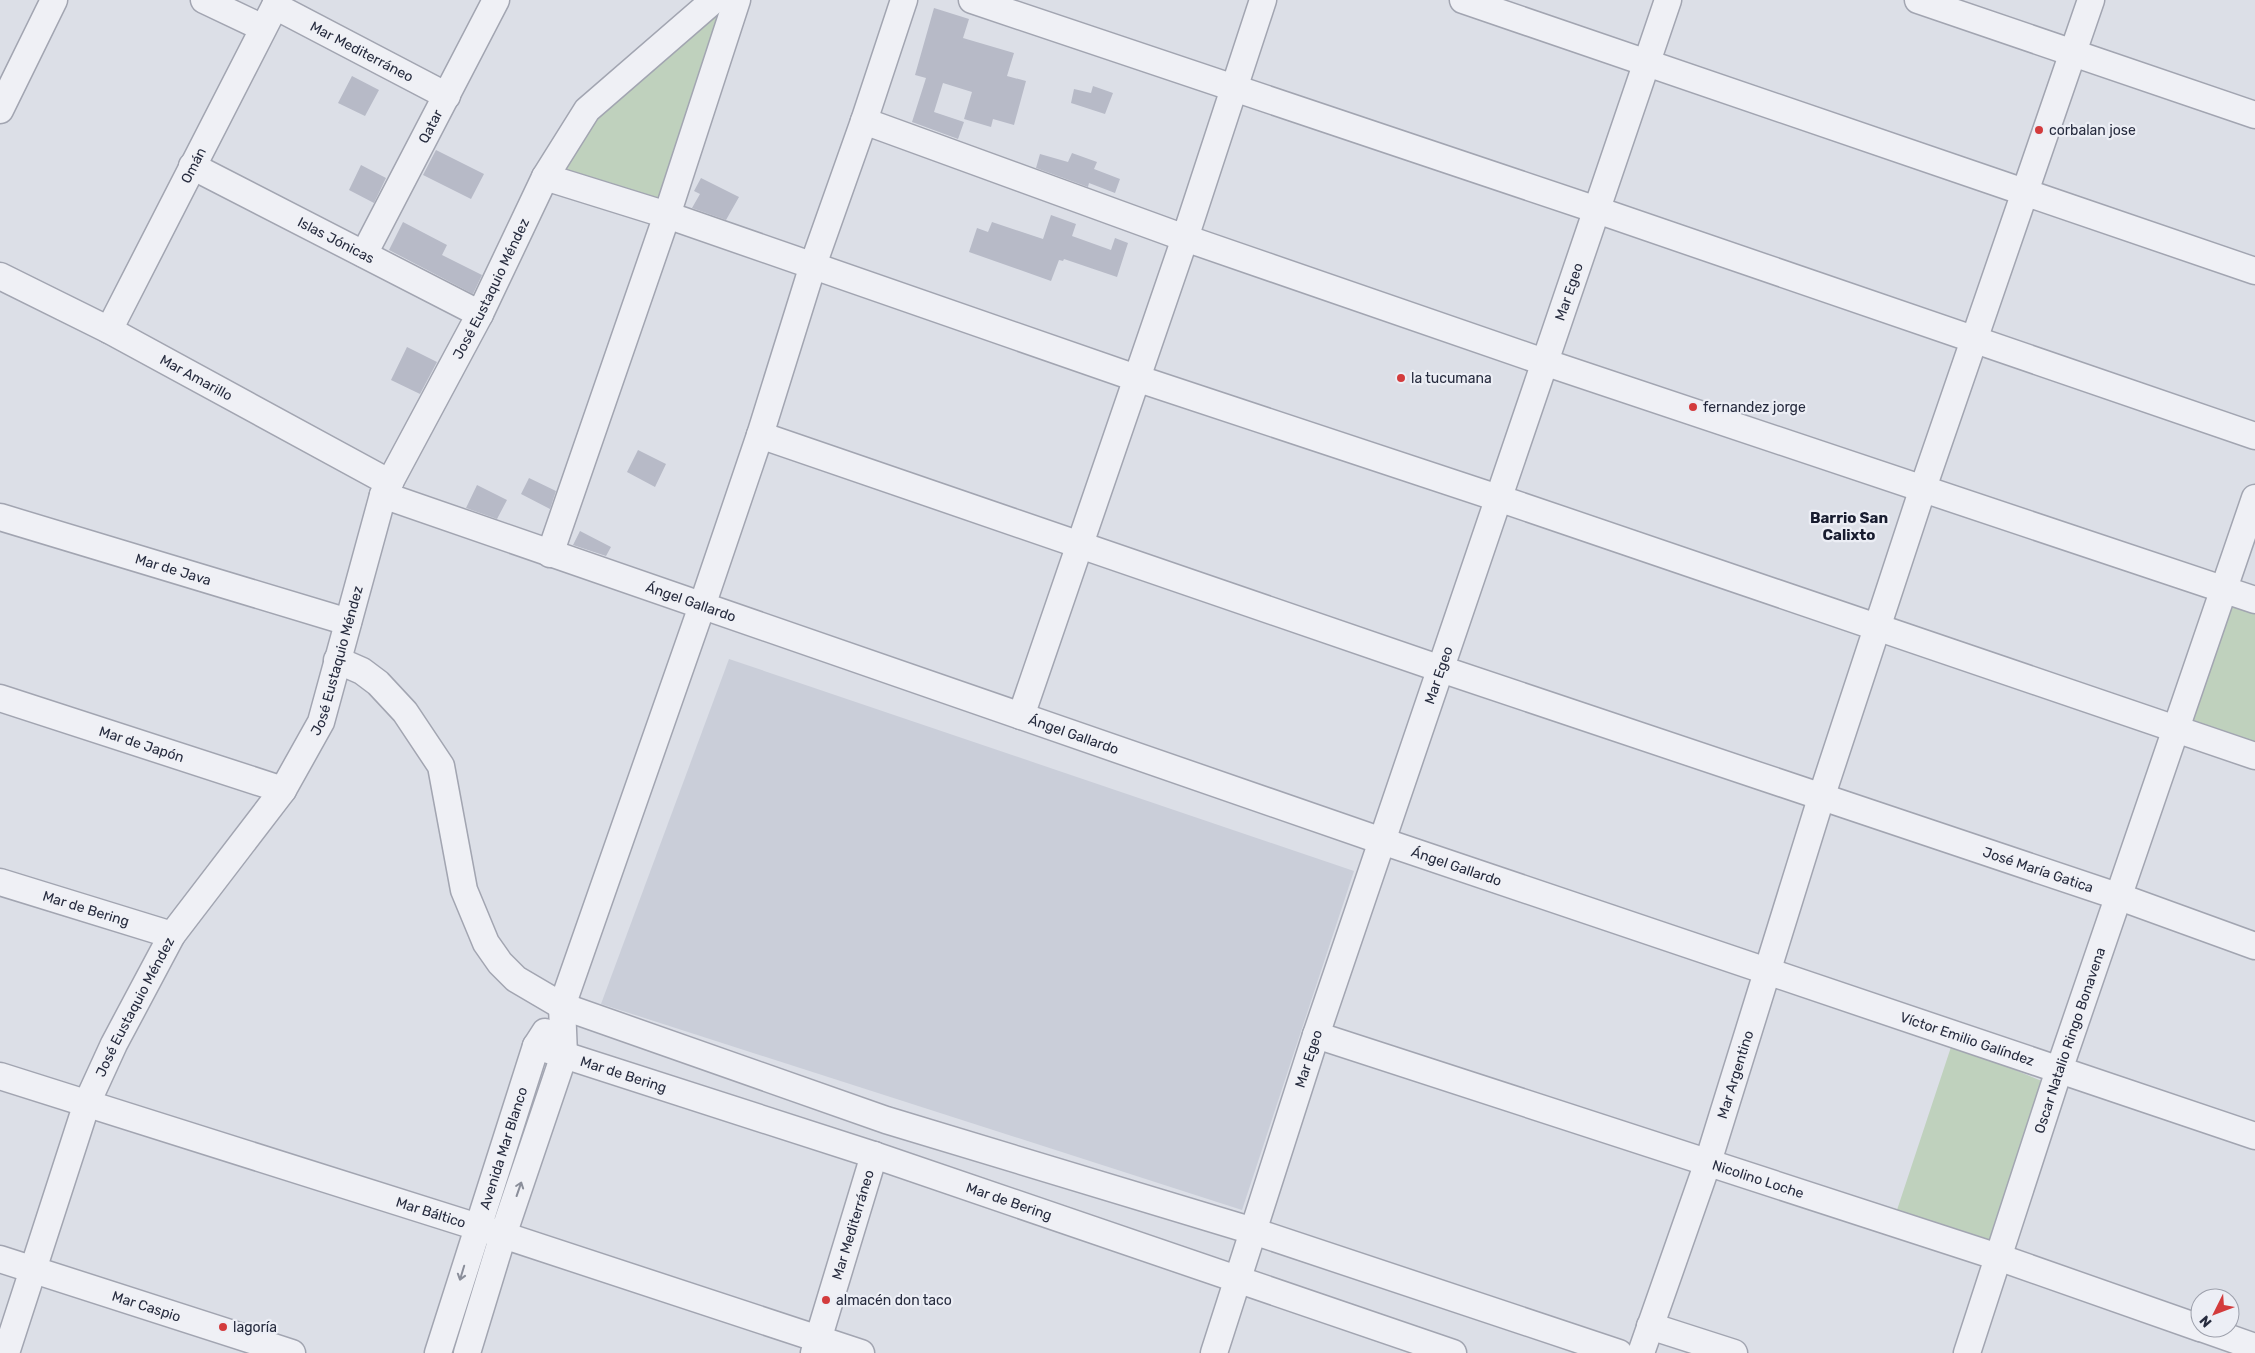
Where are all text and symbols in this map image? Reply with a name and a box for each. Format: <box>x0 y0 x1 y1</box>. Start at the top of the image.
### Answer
street label: Mar Mediterráneo <box>307 17 416 85</box>
street label: Qatar <box>415 106 446 146</box>
place label: corbalan jose <box>2049 122 2136 139</box>
marker: corbalan jose <box>2033 124 2045 136</box>
street label: Omán <box>177 144 210 186</box>
street label: Islas Jónicas <box>295 213 377 267</box>
street label: José Eustaquio Méndez <box>449 215 533 362</box>
street label: Mar Egeo <box>1551 261 1586 323</box>
street label: Mar Amarillo <box>157 351 235 404</box>
place label: la tucumana <box>1411 370 1492 387</box>
marker: la tucumana <box>1395 372 1407 384</box>
place label: fernandez jorge <box>1703 399 1806 416</box>
marker: fernandez jorge <box>1687 401 1699 413</box>
district label: Barrio San Calixto <box>1810 509 1888 544</box>
street label: Mar de Java <box>133 550 213 589</box>
street label: Ángel Gallardo <box>644 577 738 625</box>
street label: José Eustaquio Méndez <box>307 584 366 739</box>
street label: Mar Egeo <box>1421 644 1456 706</box>
street label: Ángel Gallardo <box>1026 710 1121 758</box>
street label: Mar de Japón <box>97 722 186 766</box>
street label: Ángel Gallardo <box>1409 842 1504 889</box>
street label: José María Gatica <box>1981 843 2096 896</box>
street label: Mar de Bering <box>41 887 131 930</box>
street label: José Eustaquio Méndez <box>92 934 178 1080</box>
street label: Oscar Natalio Ringo Bonavena <box>2030 945 2109 1136</box>
street label: Víctor Emilio Galíndez <box>1898 1008 2037 1069</box>
street label: Mar Egeo <box>1291 1028 1326 1090</box>
street label: Mar Argentino <box>1713 1028 1757 1121</box>
street label: Mar de Bering <box>578 1052 669 1096</box>
street label: Avenida Mar Blanco <box>476 1085 531 1212</box>
street label: Nicolino Loche <box>1710 1156 1806 1202</box>
street label: Mar Mediterráneo <box>828 1168 878 1282</box>
street label: Mar de Bering <box>964 1179 1054 1224</box>
one-way arrow <box>515 1182 524 1197</box>
street label: Mar Báltico <box>394 1193 468 1231</box>
one-way arrow <box>457 1265 467 1281</box>
street label: Mar Caspio <box>110 1287 183 1325</box>
north arrow <box>2190 1288 2240 1338</box>
place label: almacén don taco <box>836 1292 952 1309</box>
marker: almacén don taco <box>820 1294 832 1306</box>
text: N <box>2196 1312 2215 1331</box>
place label: lagoría <box>233 1319 277 1336</box>
marker: lagoría <box>217 1321 229 1333</box>

